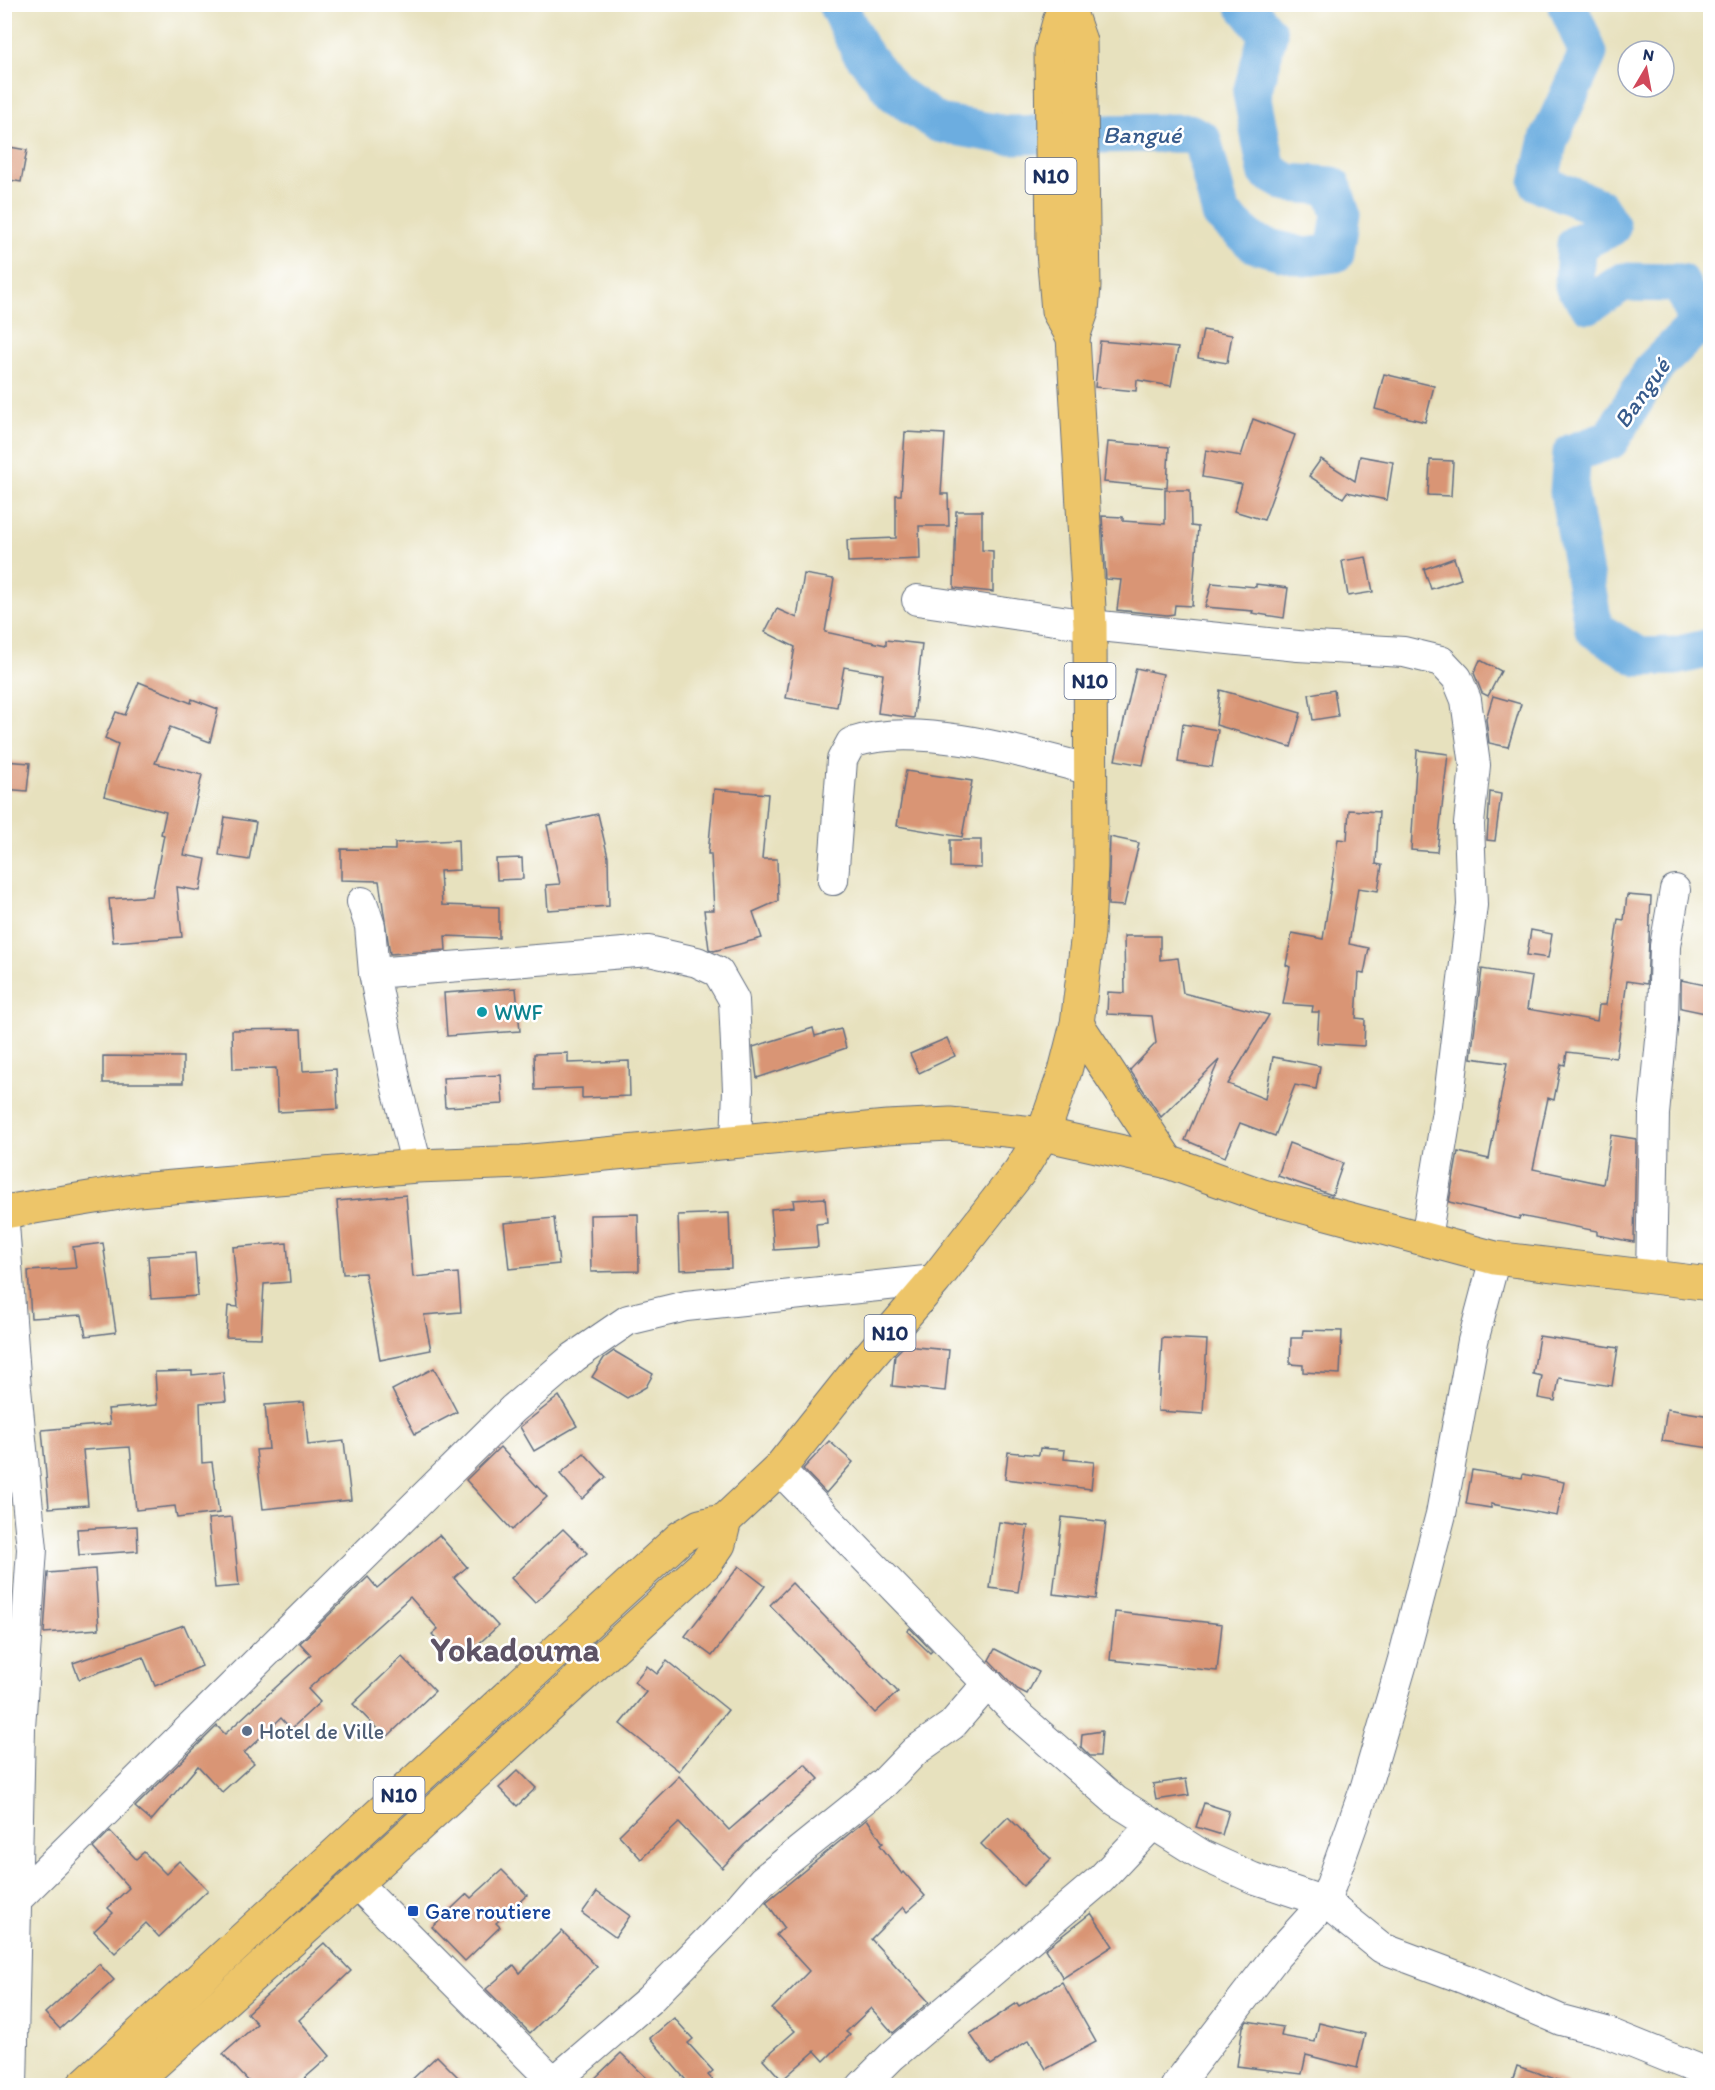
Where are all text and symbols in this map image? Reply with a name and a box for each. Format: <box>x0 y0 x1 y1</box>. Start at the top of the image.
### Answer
north arrow <box>1616 39 1676 99</box>
text: N <box>1642 44 1655 65</box>
water label: Bangué <box>1103 120 1183 149</box>
road number: N10 <box>1026 158 1076 194</box>
water label: Bangué <box>1607 351 1677 433</box>
road number: N10 <box>1064 663 1116 699</box>
place label: WWF <box>494 999 544 1026</box>
marker: WWF <box>475 1005 489 1019</box>
road number: N10 <box>864 1315 916 1351</box>
district label: Yokadouma <box>431 1629 599 1670</box>
place label: Hotel de Ville <box>259 1718 384 1745</box>
marker: Hotel de Ville <box>240 1724 254 1738</box>
road number: N10 <box>374 1777 424 1813</box>
place label: Gare routiere <box>425 1898 551 1925</box>
marker: Gare routiere <box>406 1904 420 1918</box>

